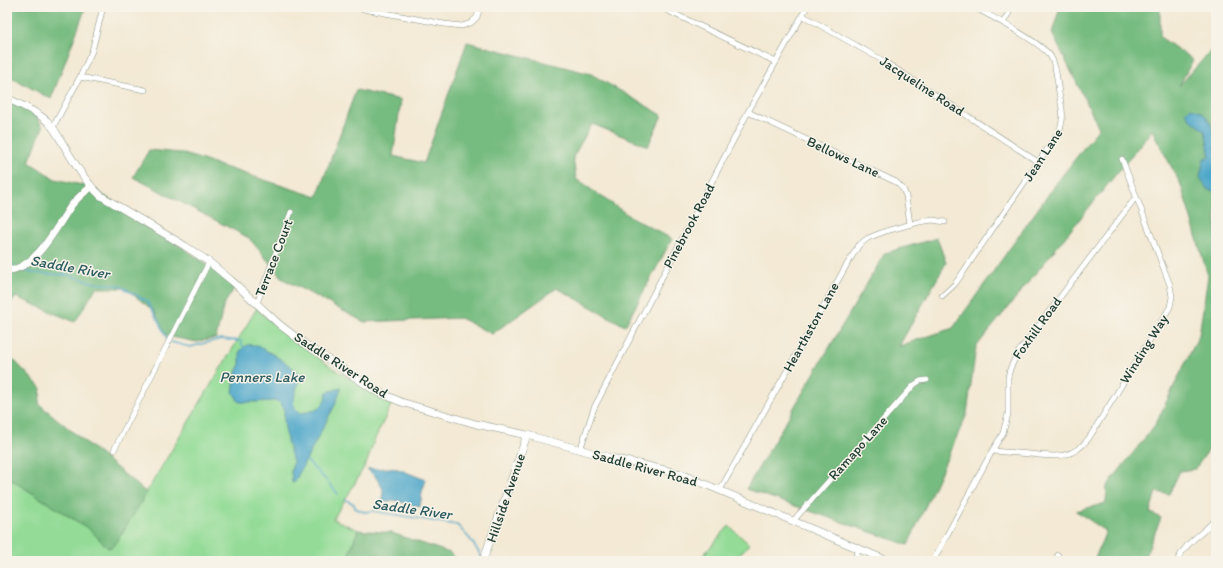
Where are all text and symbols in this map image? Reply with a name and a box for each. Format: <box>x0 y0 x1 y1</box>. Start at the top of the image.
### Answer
street label: Jacqueline Road <box>876 52 968 120</box>
street label: Jean Lane <box>1020 125 1067 185</box>
street label: Bellows Lane <box>804 133 882 181</box>
street label: Pinebrook Road <box>659 180 719 271</box>
street label: Terrace Court <box>251 217 297 299</box>
water label: Saddle River <box>29 251 113 283</box>
street label: Hearthston Lane <box>779 279 843 375</box>
street label: Foxhill Road <box>1009 293 1066 363</box>
street label: Winding Way <box>1116 311 1172 387</box>
street label: Saddle River Road <box>291 328 391 402</box>
water label: Penners Lake <box>219 368 305 386</box>
street label: Ramapo Lane <box>825 412 891 484</box>
street label: Saddle River Road <box>590 446 700 490</box>
street label: Hillside Avenue <box>483 451 529 545</box>
water label: Saddle River <box>371 495 455 524</box>

